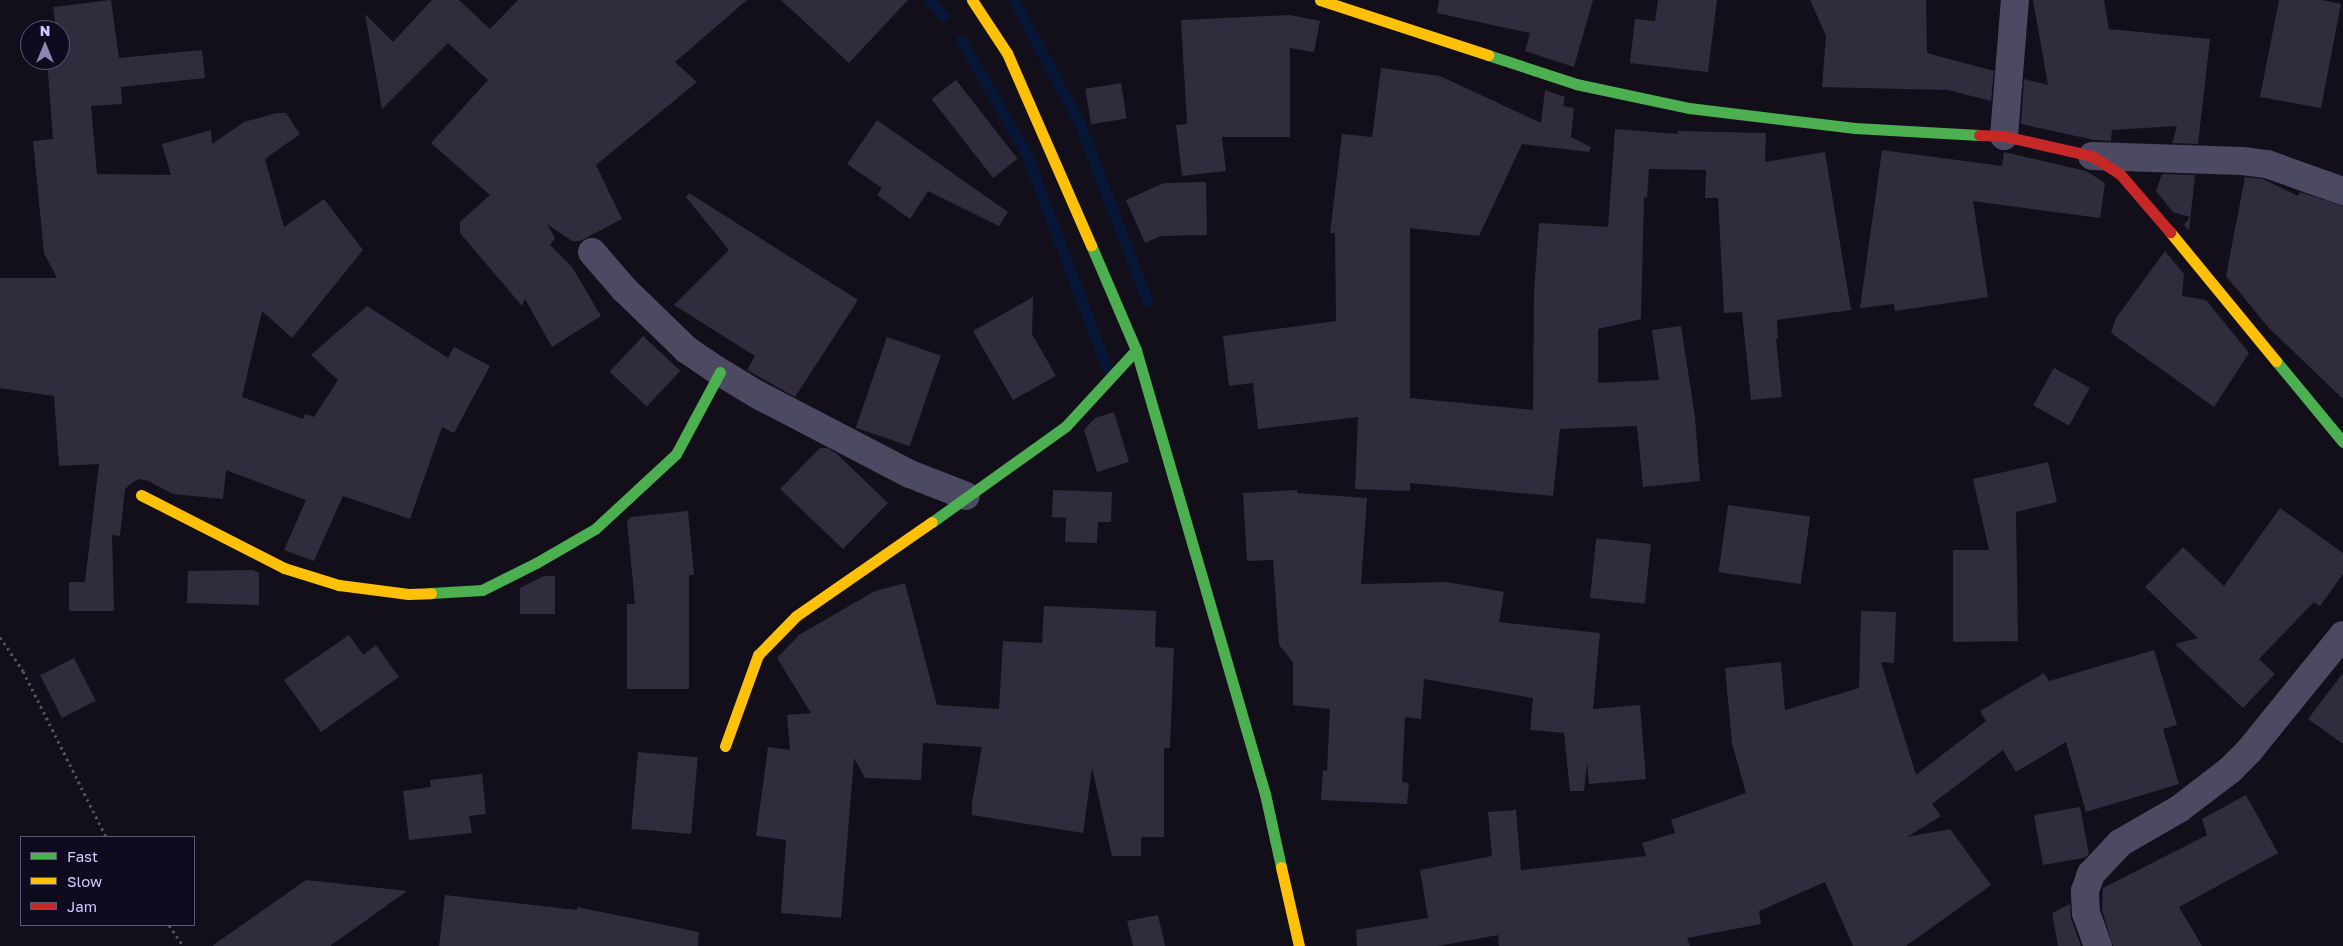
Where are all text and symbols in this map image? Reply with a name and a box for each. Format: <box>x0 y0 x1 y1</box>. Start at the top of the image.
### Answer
north arrow <box>20 20 70 70</box>
text: N <box>40 22 50 39</box>
legend <box>20 836 195 926</box>
text: Fast <box>67 847 98 865</box>
text: Slow <box>67 872 102 890</box>
text: Jam <box>67 897 97 915</box>

